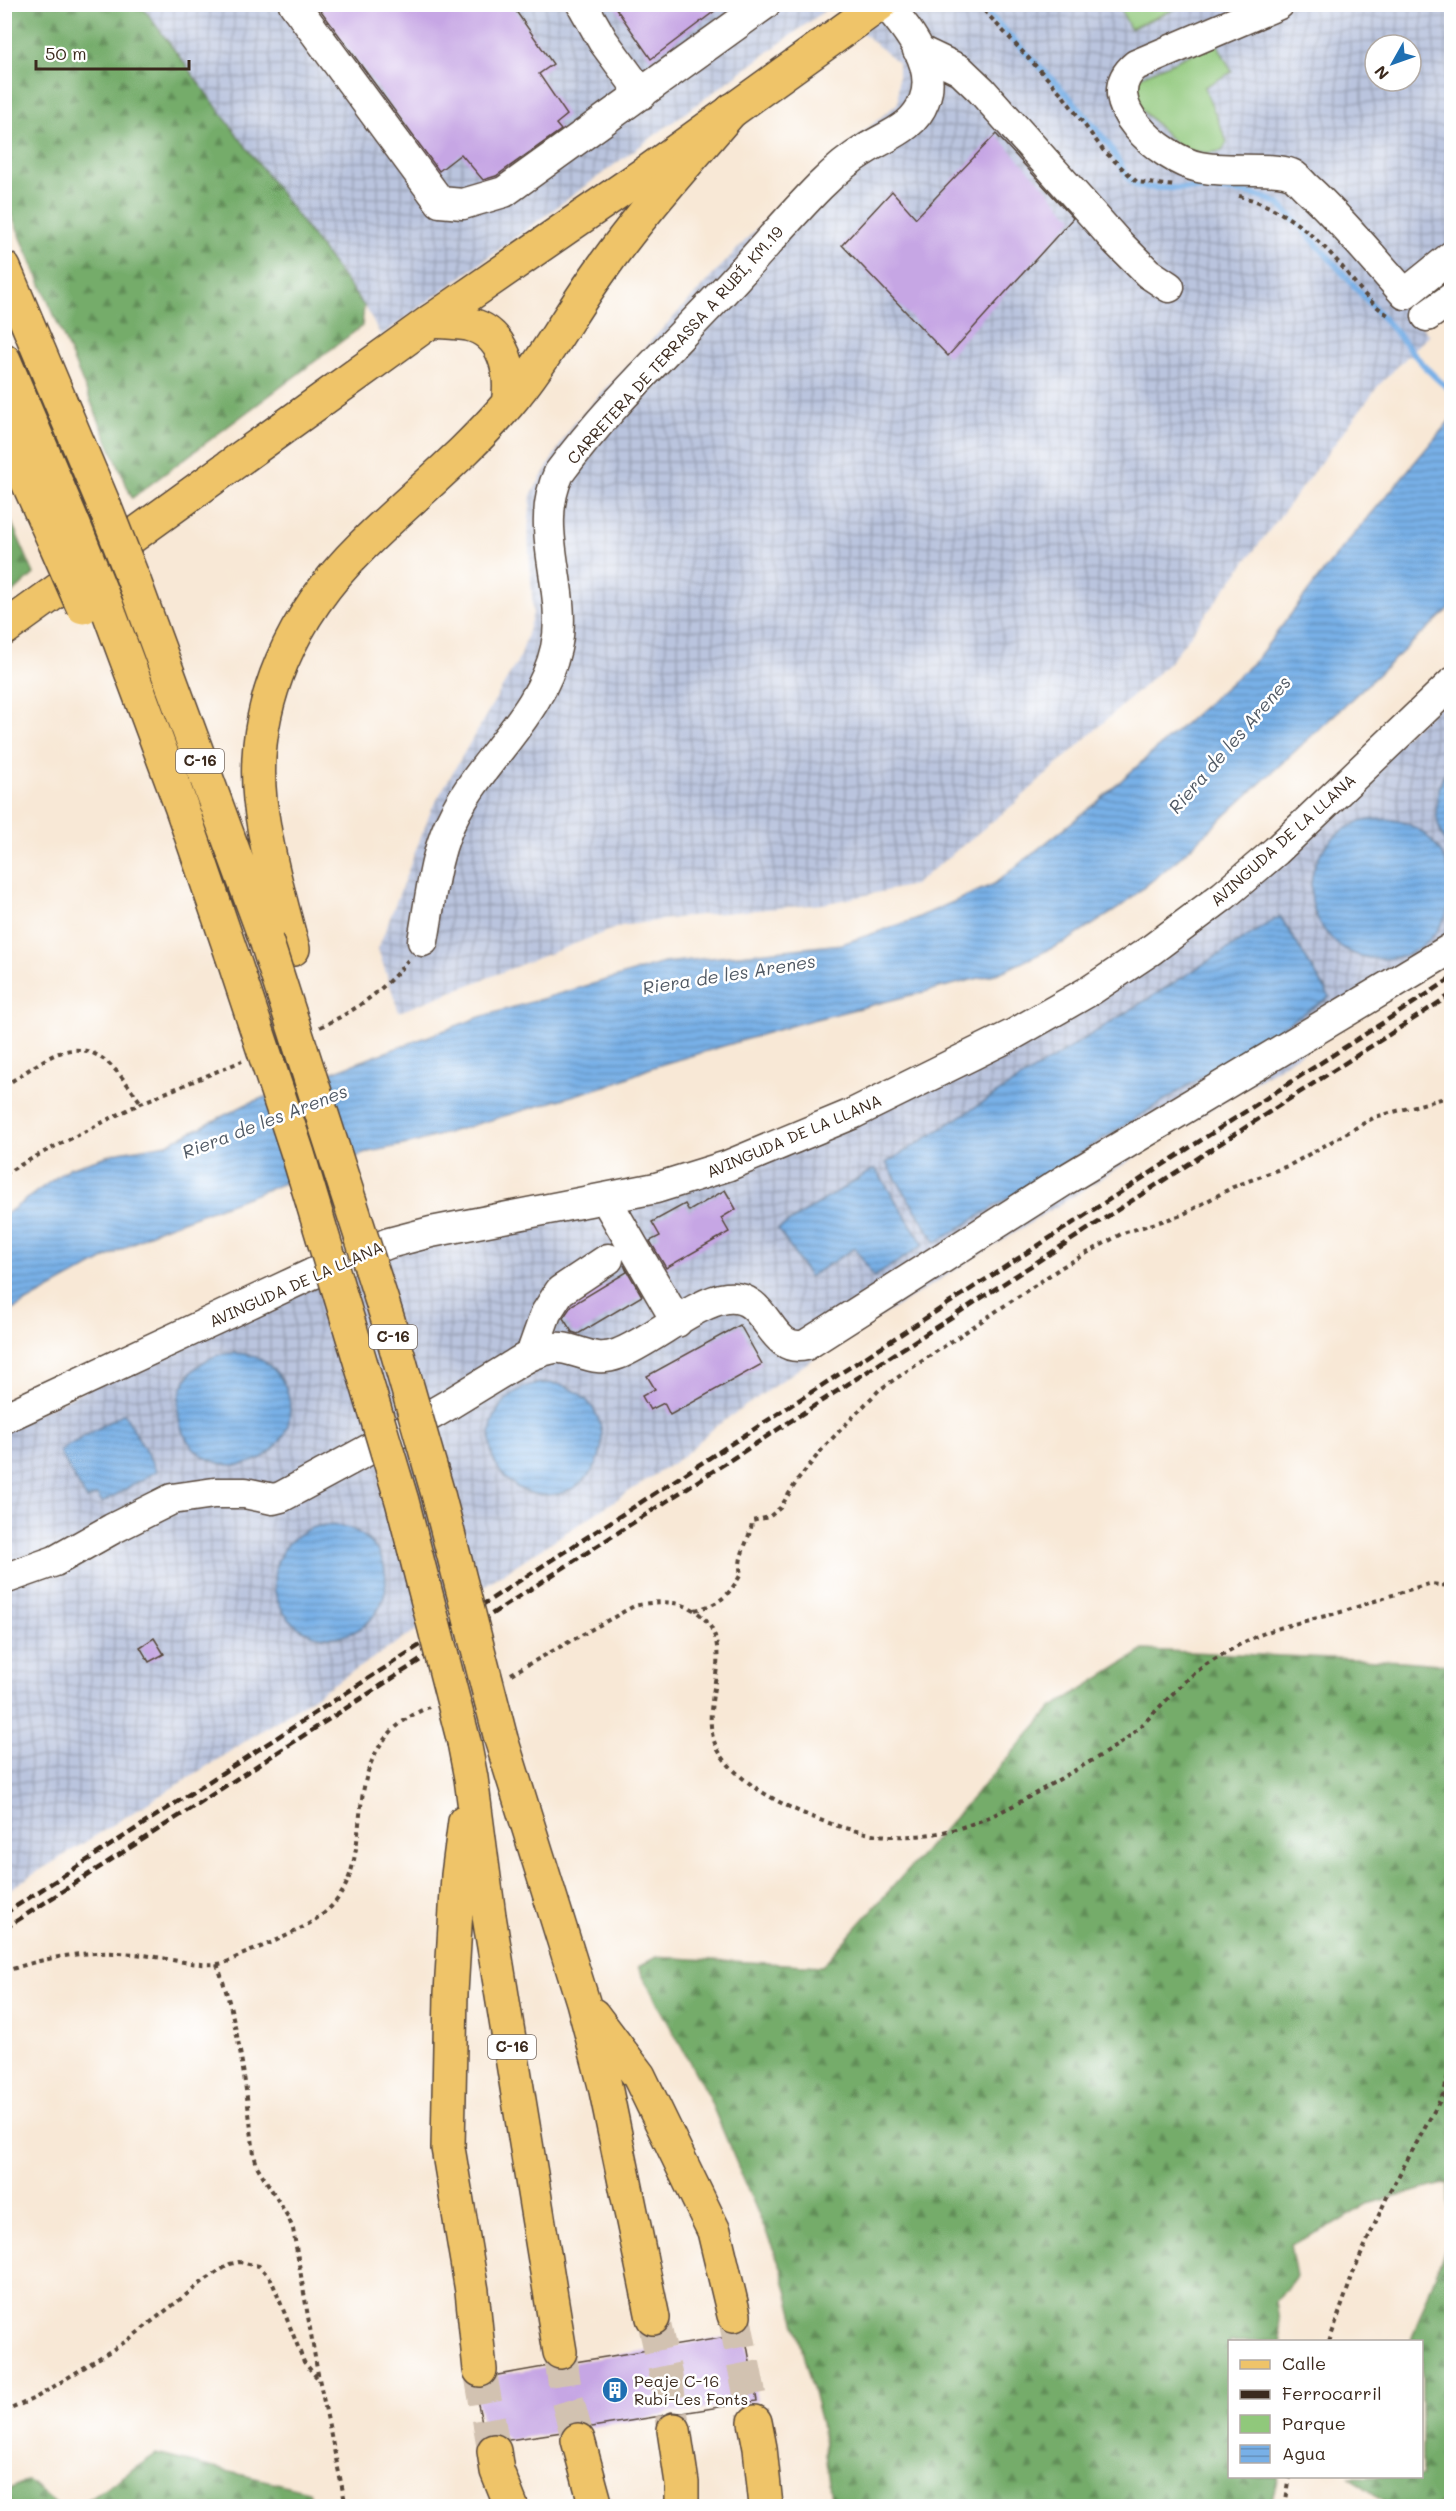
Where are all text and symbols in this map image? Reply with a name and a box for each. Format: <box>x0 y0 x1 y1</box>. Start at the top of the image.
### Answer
scale bar <box>36 33 189 71</box>
north arrow <box>1363 33 1423 93</box>
text: 50 m <box>45 41 87 65</box>
text: N <box>1369 62 1393 84</box>
street label: CARRETERA DE TERRASSA A RUBÍ, KM.19 <box>562 221 787 468</box>
water label: Riera de les Arenes <box>1163 670 1296 818</box>
road number: C-16 <box>176 749 224 773</box>
street label: AVINGUDA DE LA LLANA <box>1206 769 1360 910</box>
water label: Riera de les Arenes <box>640 948 817 1000</box>
water label: Riera de les Arenes <box>179 1078 351 1164</box>
street label: AVINGUDA DE LA LLANA <box>703 1089 885 1182</box>
street label: AVINGUDA DE LA LLANA <box>206 1236 386 1331</box>
road number: C-16 <box>369 1325 417 1349</box>
road number: C-16 <box>488 2035 536 2059</box>
legend <box>1228 2340 1423 2478</box>
text: Calle <box>1282 2351 1326 2375</box>
place label: Peaje C-16 Rubí-Les Fonts <box>634 2370 748 2409</box>
building icon: Peaje C-16 Rubí-Les Fonts <box>600 2375 630 2405</box>
text: Ferrocarril <box>1282 2381 1382 2405</box>
text: Parque <box>1282 2411 1346 2435</box>
text: Agua <box>1282 2441 1326 2465</box>

